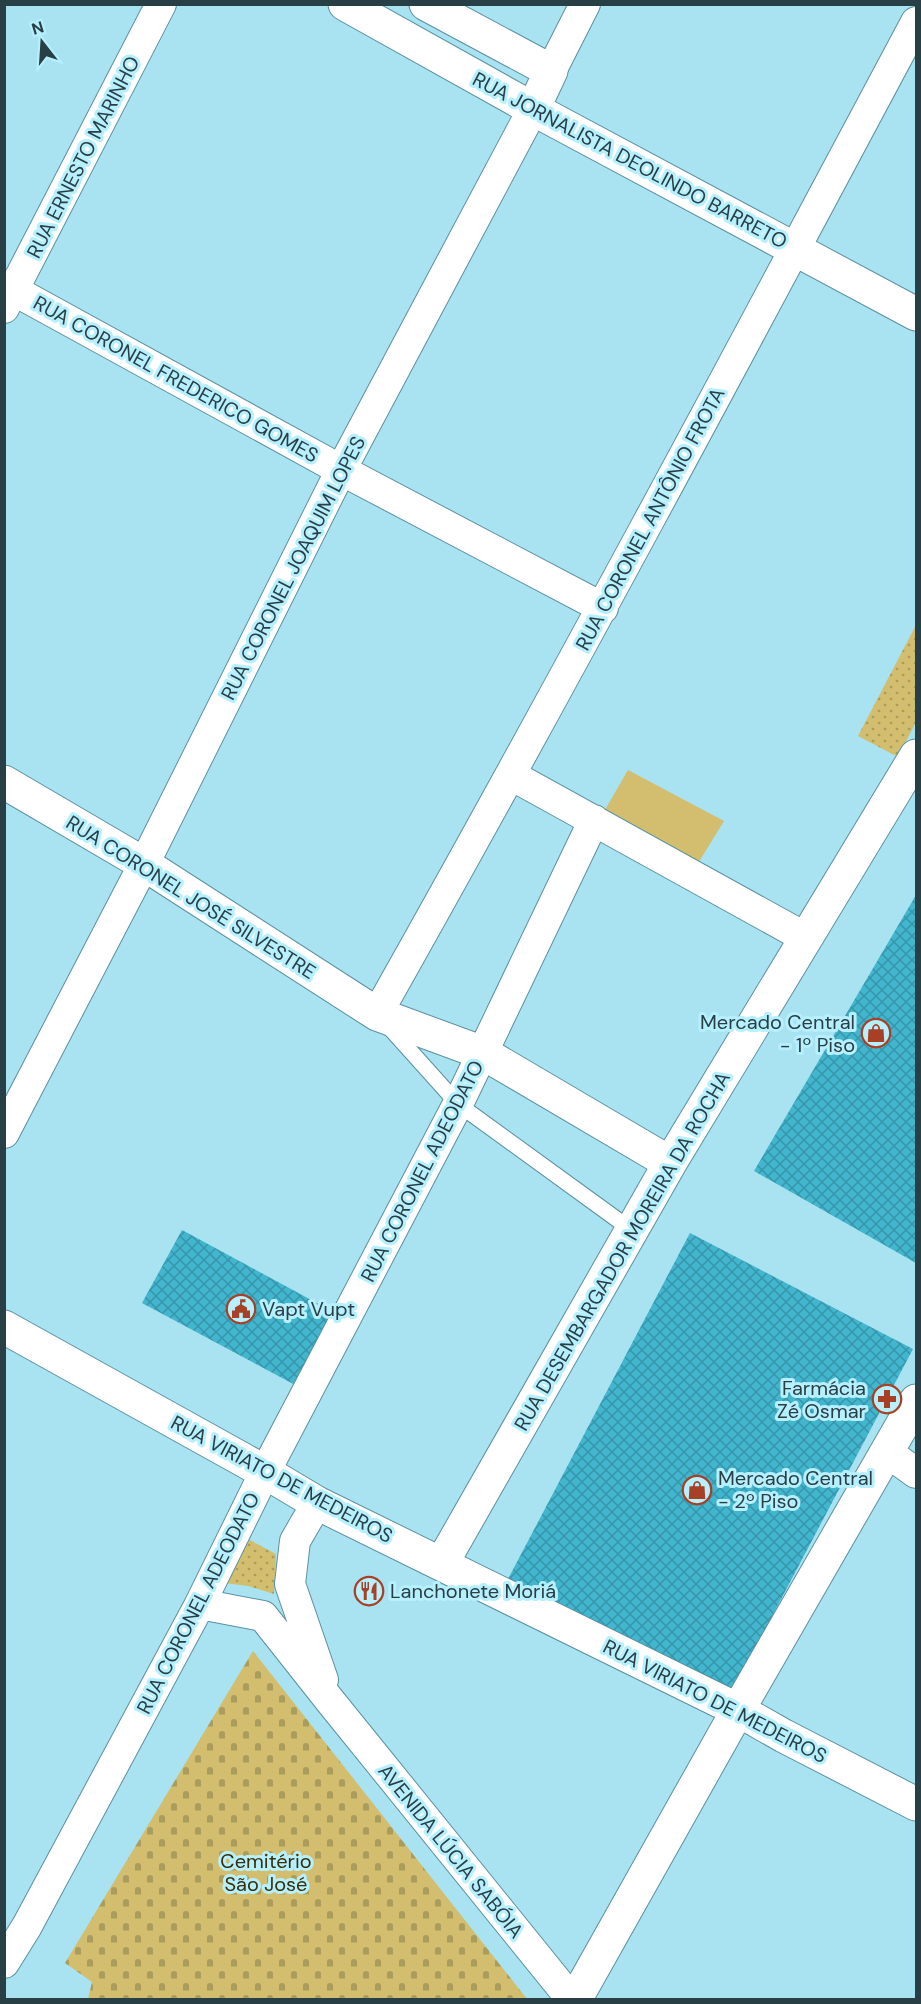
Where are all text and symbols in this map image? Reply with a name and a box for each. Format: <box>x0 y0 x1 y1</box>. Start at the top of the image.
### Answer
north arrow <box>12 12 72 72</box>
text: N <box>29 16 46 40</box>
street label: RUA ERNESTO MARINHO <box>21 52 145 262</box>
street label: RUA JORNALISTA DEOLINDO BARRETO <box>468 66 792 254</box>
street label: RUA CORONEL FREDERICO GOMES <box>29 290 323 468</box>
street label: RUA CORONEL ANTÔNIO FROTA <box>570 383 730 655</box>
street label: RUA CORONEL JOAQUIM LOPES <box>215 432 371 704</box>
street label: RUA CORONEL JOSÉ SILVESTRE <box>61 809 321 985</box>
place label: Mercado Central - 1º Piso <box>700 1009 855 1058</box>
shop icon: Mercado Central - 1º Piso <box>860 1017 892 1049</box>
street label: RUA CORONEL ADEODATO <box>355 1056 489 1286</box>
street label: RUA DESEMBARGADOR MOREIRA DA ROCHA <box>508 1067 736 1435</box>
public building icon: Vapt Vupt <box>225 1293 257 1325</box>
place label: Vapt Vupt <box>262 1296 355 1322</box>
place label: Farmácia Zé Osmar <box>777 1375 866 1424</box>
pharmacy icon: Farmácia Zé Osmar <box>871 1383 903 1415</box>
street label: RUA VIRIATO DE MEDEIROS <box>166 1409 398 1549</box>
place label: Mercado Central - 2º Piso <box>718 1465 873 1514</box>
shop icon: Mercado Central - 2º Piso <box>681 1474 713 1506</box>
street label: RUA CORONEL ADEODATO <box>131 1488 265 1718</box>
restaurant icon: Lanchonete Moriá <box>353 1575 385 1607</box>
place label: Lanchonete Moriá <box>390 1578 556 1604</box>
street label: RUA VIRIATO DE MEDEIROS <box>599 1633 831 1769</box>
street label: AVENIDA LÚCIA SABÓIA <box>373 1759 529 1943</box>
park label: Cemitério São José <box>220 1848 312 1897</box>

